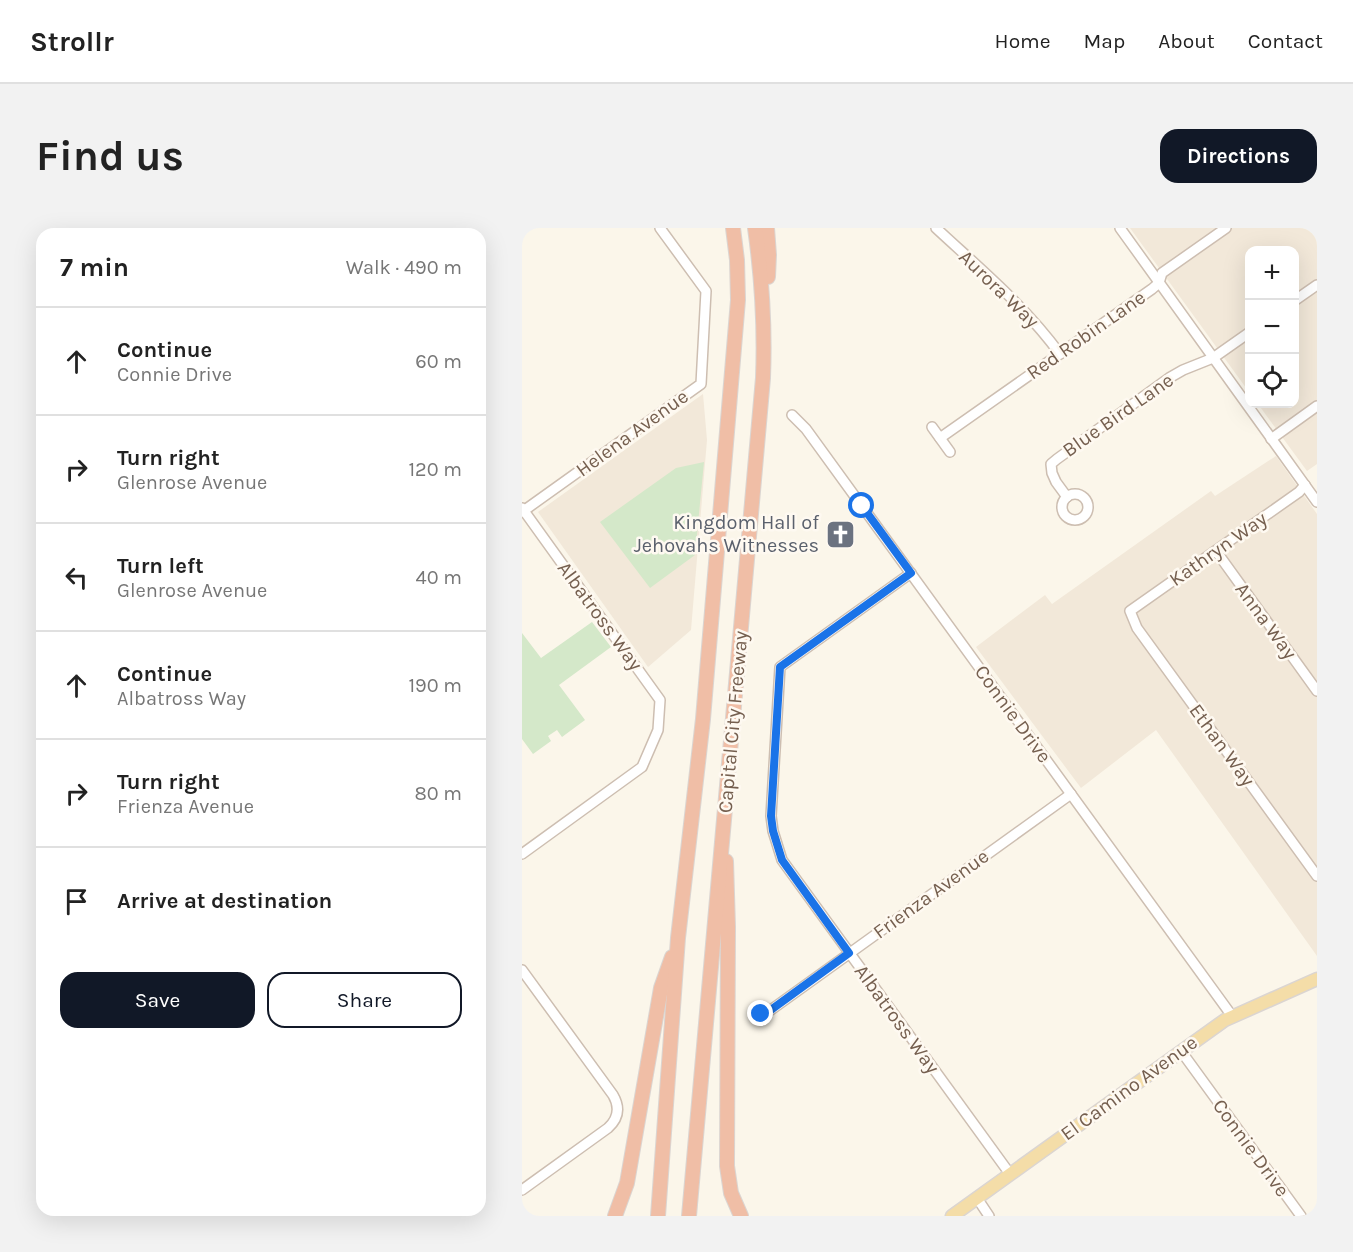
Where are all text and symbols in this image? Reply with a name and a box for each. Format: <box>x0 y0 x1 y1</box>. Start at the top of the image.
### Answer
text: Strollr <box>30 25 114 58</box>
text: Home <box>995 29 1051 53</box>
text: Map <box>1084 29 1125 53</box>
text: About <box>1158 29 1215 53</box>
text: Contact <box>1248 29 1323 53</box>
button: Directions <box>1160 129 1317 183</box>
text: Find us <box>36 131 184 181</box>
street label: Aurora Way <box>954 245 1044 333</box>
map controls <box>1245 246 1299 408</box>
button: + <box>1245 246 1299 300</box>
text: 7 min <box>60 252 129 283</box>
text: Walk · 490 m <box>346 256 462 279</box>
street label: Red Robin Lane <box>1022 286 1150 384</box>
button: − <box>1245 300 1299 354</box>
text: Continue <box>117 337 212 363</box>
icon: ahead <box>60 345 93 378</box>
text: 60 m <box>415 350 462 373</box>
button: locate <box>1245 354 1299 408</box>
text: Connie Drive <box>117 363 232 386</box>
street label: Blue Bird Lane <box>1058 368 1178 462</box>
street label: Helena Avenue <box>571 385 693 481</box>
text: Turn right <box>117 445 220 471</box>
icon: right <box>60 453 93 486</box>
text: 120 m <box>408 458 462 481</box>
text: Glenrose Avenue <box>117 471 267 494</box>
route start <box>848 492 874 518</box>
street label: Kathryn Way <box>1165 507 1271 591</box>
place label: Kingdom Hall of Jehovahs Witnesses <box>634 511 819 557</box>
church icon: Kingdom Hall of Jehovahs Witnesses <box>824 518 856 550</box>
text: Turn left <box>117 553 204 579</box>
street label: Albatross Way <box>553 557 647 675</box>
icon: left <box>60 561 93 594</box>
text: 40 m <box>416 566 462 589</box>
street label: Anna Way <box>1231 578 1301 664</box>
text: Glenrose Avenue <box>117 579 267 602</box>
street label: Capital City Freeway <box>714 630 752 814</box>
text: Continue <box>117 661 212 687</box>
street label: Connie Drive <box>970 661 1056 767</box>
icon: ahead <box>60 669 93 702</box>
text: 190 m <box>408 674 462 697</box>
text: Albatross Way <box>117 687 246 710</box>
street label: Ethan Way <box>1184 699 1260 791</box>
text: Turn right <box>117 769 220 795</box>
icon: right <box>60 777 93 810</box>
text: 80 m <box>414 782 462 805</box>
text: Frienza Avenue <box>117 795 254 818</box>
street label: Frienza Avenue <box>869 844 993 944</box>
icon: arrive <box>60 885 93 918</box>
text: Arrive at destination <box>117 888 332 914</box>
street label: Albatross Way <box>850 960 944 1078</box>
button: Save <box>60 972 255 1028</box>
button: Share <box>267 972 462 1028</box>
route end <box>747 1000 773 1026</box>
street label: El Camino Avenue <box>1056 1031 1202 1145</box>
street label: Connie Drive <box>1208 1095 1294 1201</box>

